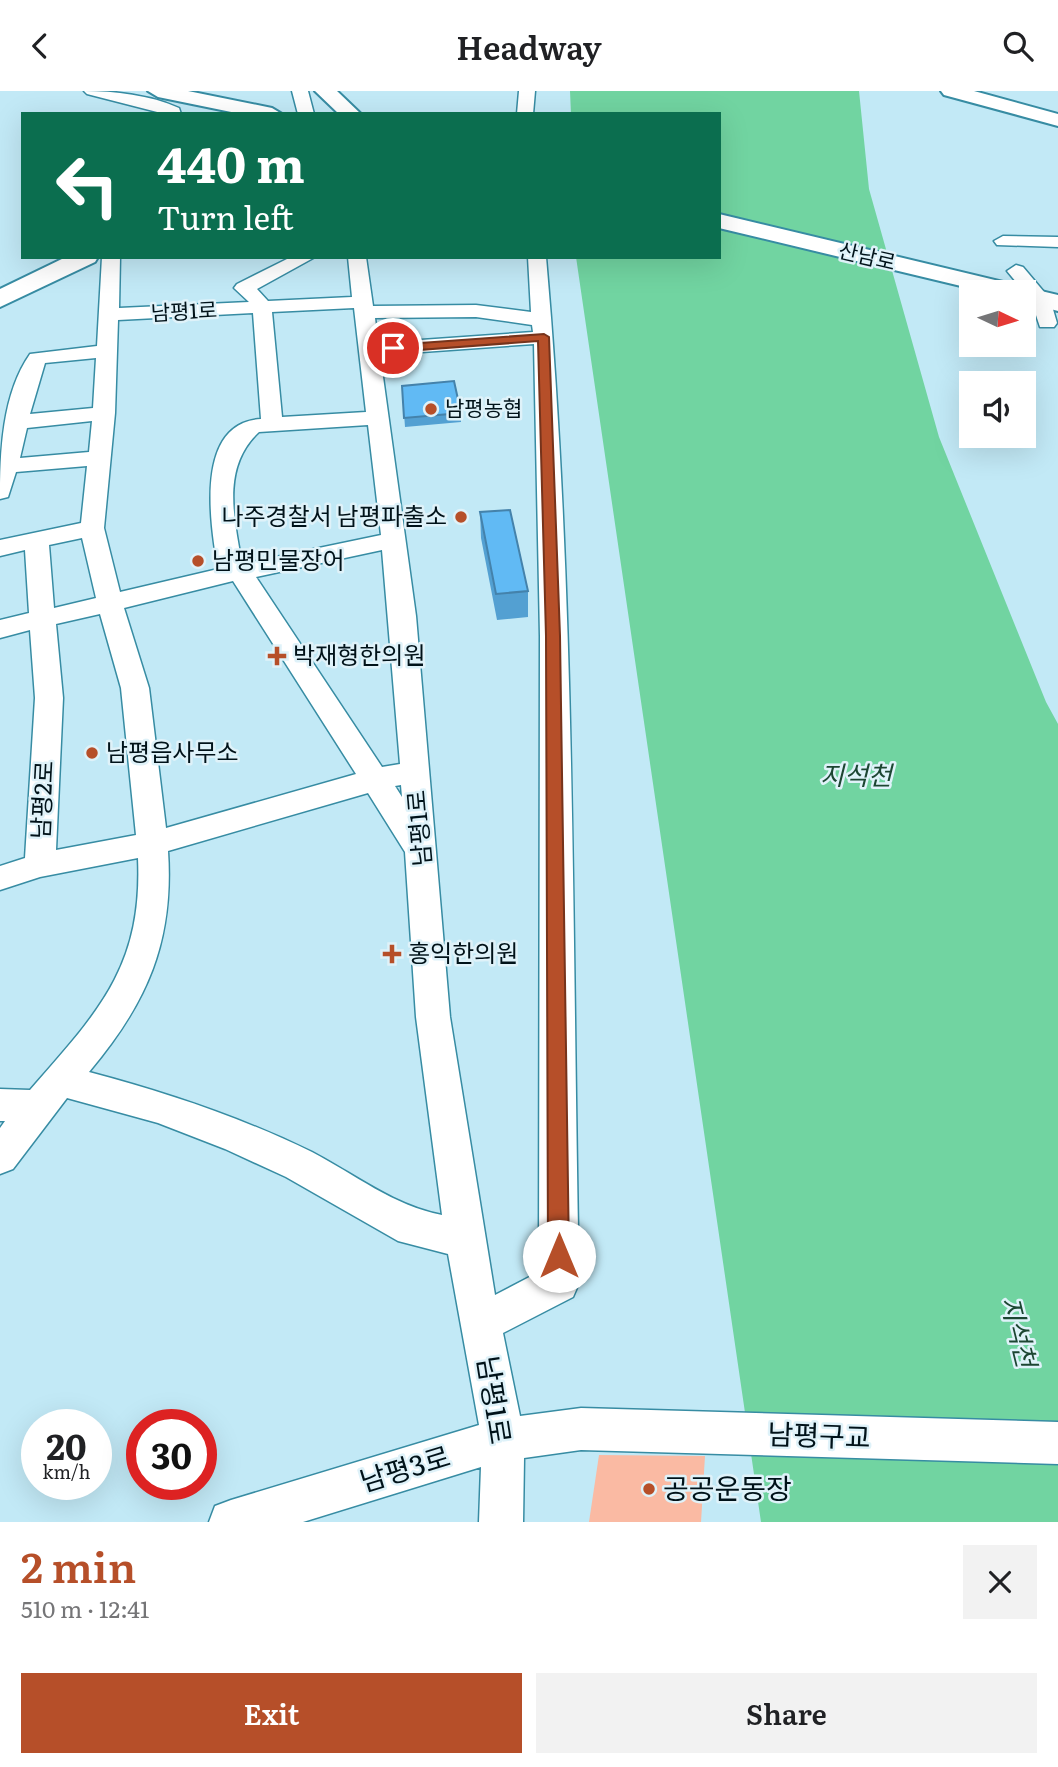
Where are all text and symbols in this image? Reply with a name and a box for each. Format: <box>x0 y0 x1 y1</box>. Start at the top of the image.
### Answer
text: Headway <box>456 22 602 70</box>
icon: back <box>21 27 59 65</box>
icon: search <box>999 27 1037 65</box>
text: 440 m <box>157 125 305 198</box>
icon: left <box>42 140 133 231</box>
text: Turn left <box>157 192 294 240</box>
street label: 산남로 <box>836 233 899 276</box>
north arrow <box>959 280 1036 357</box>
map controls <box>959 280 1036 448</box>
street label: 남평1로 <box>150 292 218 327</box>
pin <box>363 318 423 378</box>
icon: arrive <box>374 329 412 367</box>
button: sound <box>959 371 1036 448</box>
place label: 남평농협 <box>445 391 522 422</box>
marker: 남평농협 <box>423 401 439 417</box>
place label: 나주경찰서 남평파출소 <box>221 497 447 532</box>
marker: 나주경찰서 남평파출소 <box>453 509 469 525</box>
place label: 남평민물장어 <box>212 541 344 576</box>
marker: 남평민물장어 <box>190 553 206 569</box>
place label: 박재형한의원 <box>293 636 425 671</box>
marker: 박재형한의원 <box>267 646 287 666</box>
place label: 남평읍사무소 <box>106 733 238 768</box>
marker: 남평읍사무소 <box>84 745 100 761</box>
water label: 지석천 <box>820 754 895 793</box>
street label: 남평2로 <box>21 760 60 840</box>
street label: 남평1로 <box>397 789 438 868</box>
place label: 홍익한의원 <box>408 934 518 969</box>
marker: 홍익한의원 <box>382 944 402 964</box>
position arrow <box>522 1219 596 1293</box>
water label: 지석천 <box>993 1292 1049 1374</box>
street label: 남평1로 <box>468 1353 524 1447</box>
speed limit sign: 30 <box>126 1409 217 1500</box>
street label: 남평구교 <box>767 1411 871 1457</box>
text: 20 <box>46 1419 87 1471</box>
street label: 남평3로 <box>354 1433 455 1501</box>
text: km/h <box>43 1458 90 1485</box>
place label: 공공운동장 <box>663 1466 792 1508</box>
marker: 공공운동장 <box>641 1481 657 1497</box>
text: 2 min <box>21 1534 136 1596</box>
button: close <box>963 1545 1037 1619</box>
text: 510 m · 12:41 <box>21 1591 149 1625</box>
button: Exit <box>21 1673 522 1753</box>
button: Share <box>536 1673 1037 1753</box>

